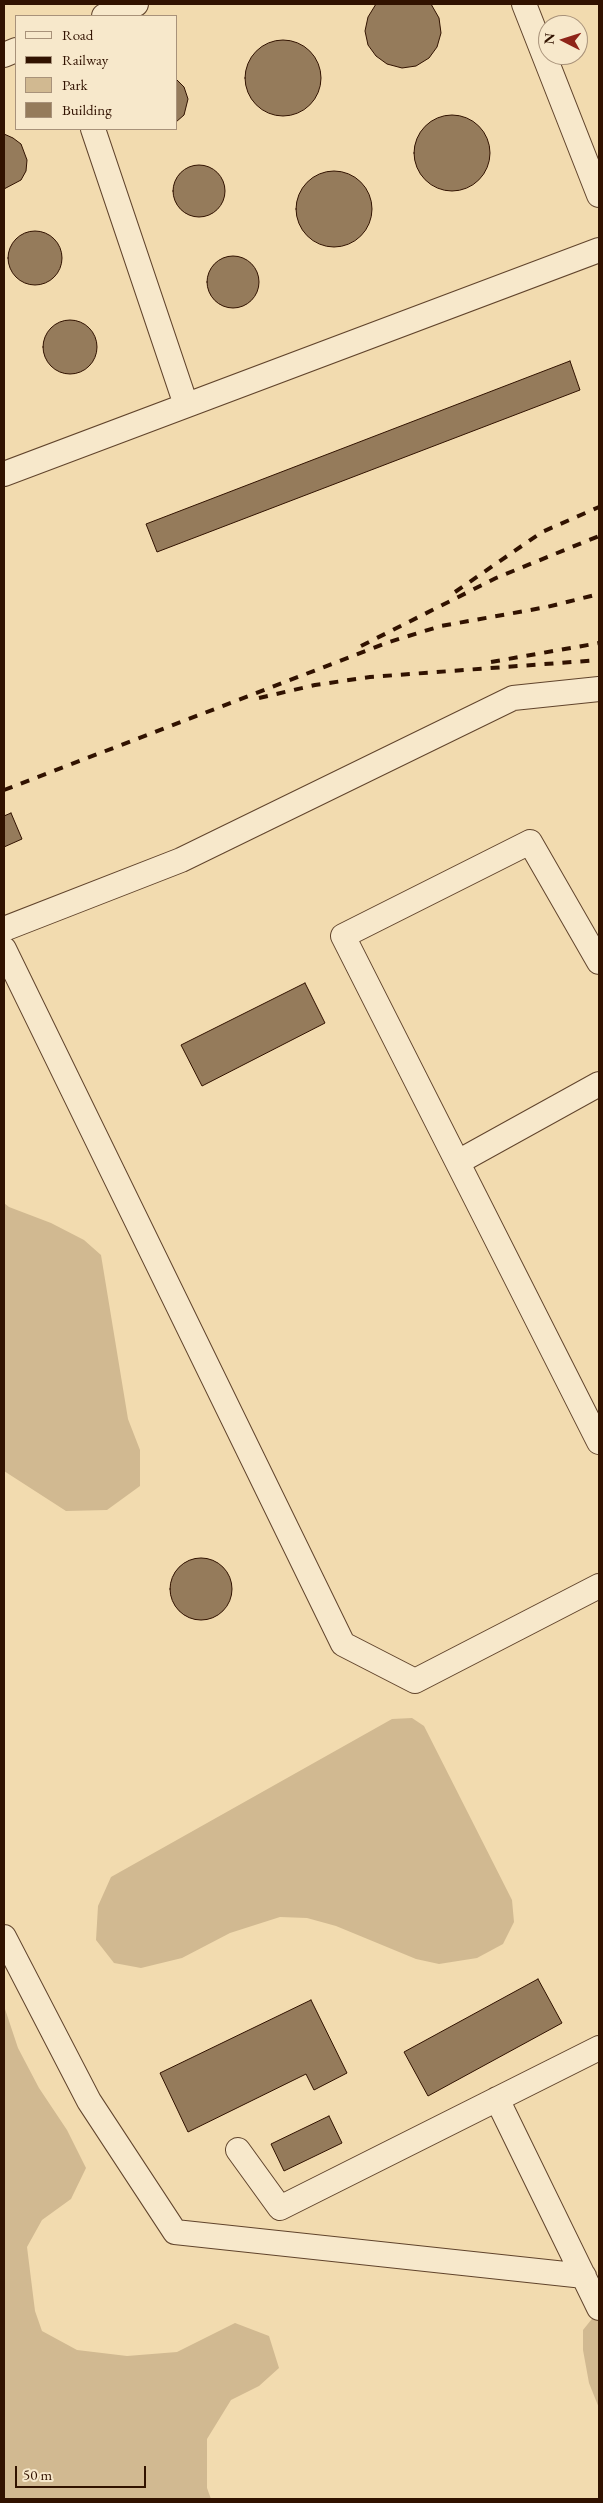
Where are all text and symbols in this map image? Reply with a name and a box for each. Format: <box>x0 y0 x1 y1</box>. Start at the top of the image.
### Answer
legend <box>15 15 178 130</box>
north arrow <box>538 15 588 65</box>
text: Road <box>62 25 93 44</box>
text: N <box>540 32 559 45</box>
text: Railway <box>62 50 108 69</box>
text: Park <box>62 75 88 94</box>
text: Building <box>62 100 112 119</box>
scale bar <box>18 2456 149 2488</box>
text: 50 m <box>23 2465 52 2484</box>

